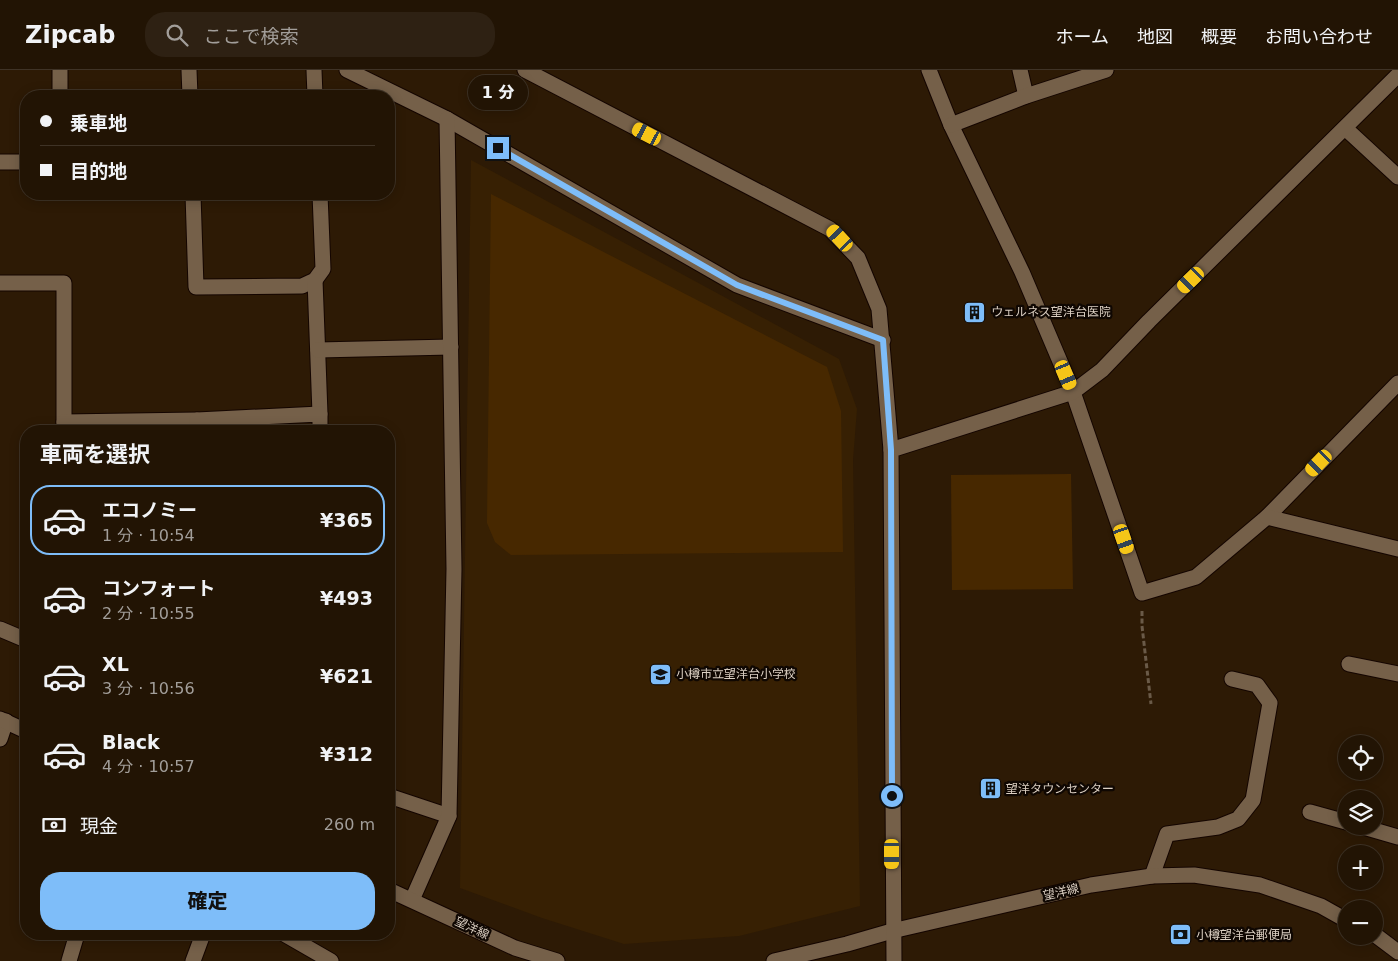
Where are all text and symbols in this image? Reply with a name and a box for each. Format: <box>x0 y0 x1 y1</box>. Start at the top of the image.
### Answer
search box <box>145 12 495 57</box>
text: Zipcab <box>25 21 115 49</box>
icon: search <box>163 21 191 49</box>
text: ここで検索 <box>203 25 298 47</box>
text: ホーム <box>1056 26 1109 47</box>
text: 地図 <box>1137 26 1173 47</box>
text: 概要 <box>1201 26 1237 47</box>
text: お問い合わせ <box>1265 26 1373 47</box>
callout: 1 分 <box>468 75 528 110</box>
text: 1 分 <box>482 83 514 102</box>
text: 乗車地 <box>70 112 127 134</box>
car <box>630 121 663 147</box>
route end <box>487 137 509 159</box>
text: 目的地 <box>70 160 127 182</box>
car <box>824 222 855 254</box>
car <box>1175 264 1207 296</box>
building icon: ウェルネス望洋台医院 <box>963 300 987 324</box>
place label: ウェルネス望洋台医院 <box>991 305 1111 319</box>
car <box>1053 358 1078 392</box>
text: 車両を選択 <box>40 442 150 467</box>
car <box>1303 447 1334 479</box>
icon: car <box>42 498 87 543</box>
text: エコノミー <box>102 499 197 521</box>
text: ¥365 <box>320 509 373 531</box>
car <box>1112 522 1135 556</box>
text: 1 分 · 10:54 <box>102 526 195 545</box>
icon: car <box>42 576 87 621</box>
text: コンフォート <box>102 577 215 599</box>
text: ¥493 <box>320 587 373 609</box>
text: 2 分 · 10:55 <box>102 604 195 623</box>
text: XL <box>102 653 129 675</box>
icon: car <box>42 654 87 699</box>
school or university icon: 小樽市立望洋台小学校 <box>648 662 672 686</box>
text: ¥621 <box>320 665 373 687</box>
place label: 小樽市立望洋台小学校 <box>676 667 796 681</box>
text: 3 分 · 10:56 <box>102 679 195 698</box>
text: Black <box>102 731 160 753</box>
icon: car <box>42 732 87 777</box>
map controls <box>1338 735 1383 945</box>
button: locate <box>1338 735 1383 780</box>
text: ¥312 <box>320 743 373 765</box>
text: 4 分 · 10:57 <box>102 757 195 776</box>
building icon: 望洋タウンセンター <box>978 777 1002 801</box>
place label: 望洋タウンセンター <box>1006 782 1114 796</box>
route start <box>881 785 903 807</box>
button: layers <box>1338 790 1383 835</box>
icon: cash <box>40 811 68 839</box>
text: 現金 <box>80 815 118 837</box>
text: 260 m <box>324 815 375 834</box>
car <box>884 839 899 869</box>
button: + <box>1338 845 1383 890</box>
button: 確定 <box>40 872 375 930</box>
street label: 望洋線 <box>1042 881 1080 903</box>
button: − <box>1338 900 1383 945</box>
street label: 望洋線 <box>453 914 491 942</box>
bank icon: 小樽望洋台郵便局 <box>1168 923 1192 947</box>
place label: 小樽望洋台郵便局 <box>1196 928 1292 942</box>

